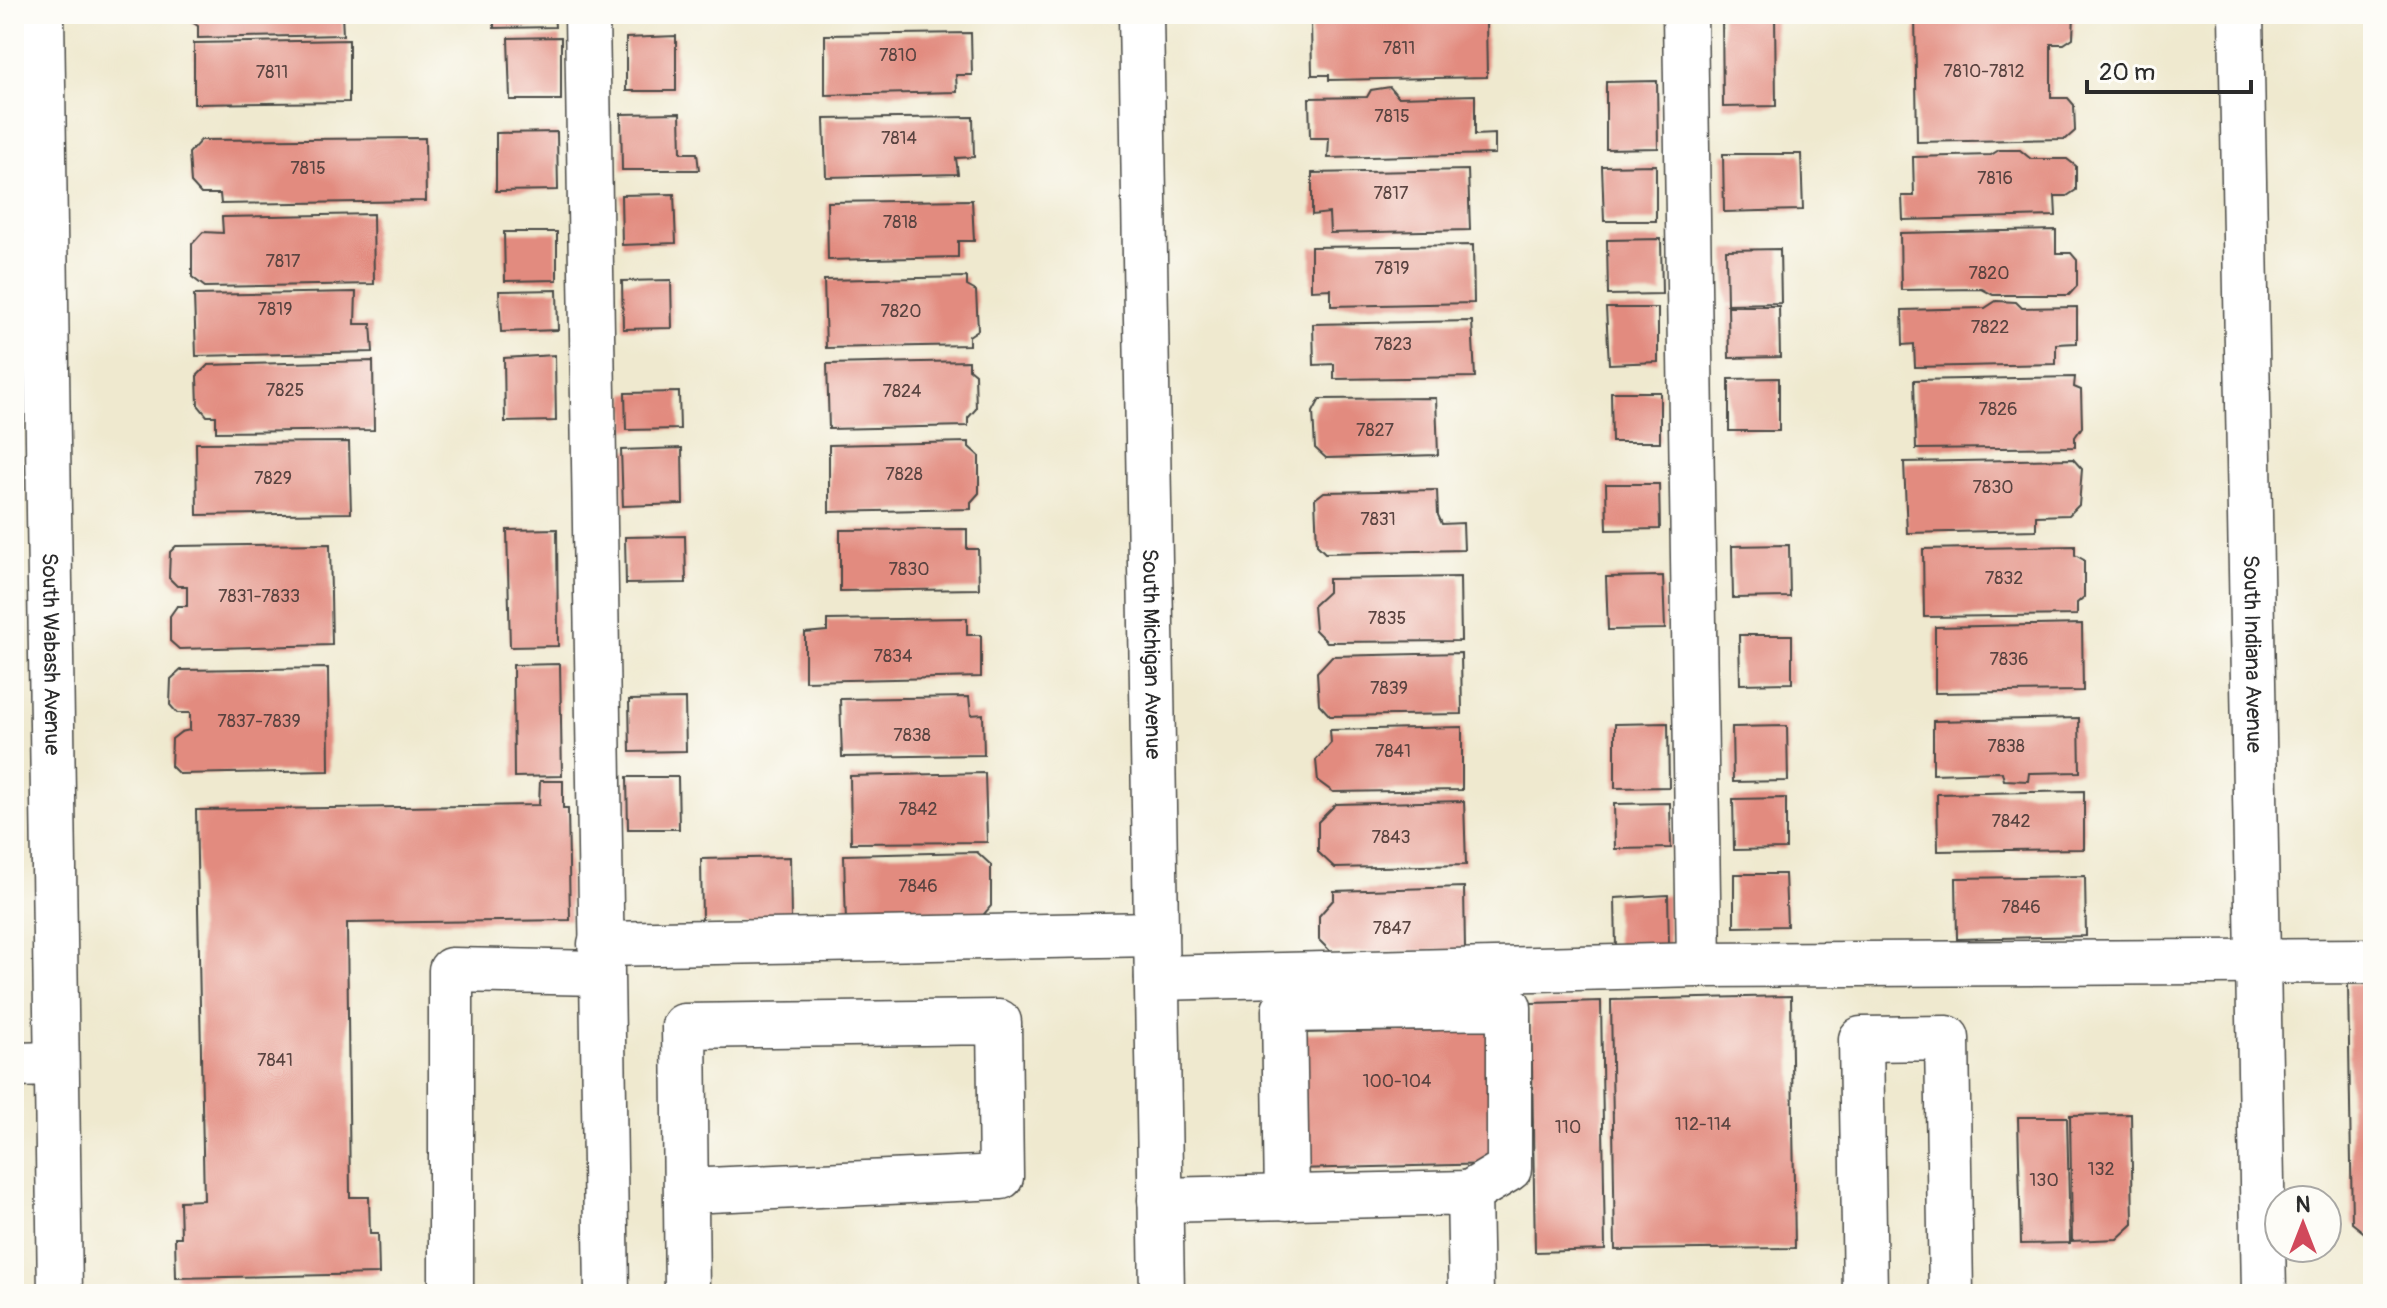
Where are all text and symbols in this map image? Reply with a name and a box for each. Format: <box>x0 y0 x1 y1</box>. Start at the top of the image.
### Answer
house number: 7811 <box>1383 37 1415 60</box>
house number: 7810 <box>879 44 917 67</box>
scale bar <box>2087 44 2251 94</box>
text: 20 m <box>2099 58 2155 87</box>
house number: 7810-7812 <box>1943 60 2025 83</box>
house number: 7811 <box>256 61 288 84</box>
house number: 7815 <box>1374 105 1410 128</box>
house number: 7814 <box>881 127 918 150</box>
house number: 7815 <box>290 157 326 180</box>
house number: 7816 <box>1977 167 2013 190</box>
house number: 7817 <box>1373 182 1409 205</box>
house number: 7818 <box>883 211 917 234</box>
house number: 7817 <box>265 250 301 273</box>
house number: 7819 <box>1375 257 1409 280</box>
house number: 7820 <box>1969 262 2009 285</box>
house number: 7819 <box>258 298 292 321</box>
house number: 7820 <box>881 300 921 323</box>
house number: 7822 <box>1971 316 2009 339</box>
house number: 7823 <box>1374 333 1412 356</box>
house number: 7825 <box>266 379 304 402</box>
house number: 7824 <box>882 380 922 403</box>
house number: 7826 <box>1978 398 2018 421</box>
house number: 7827 <box>1356 419 1395 442</box>
house number: 7828 <box>885 463 923 486</box>
house number: 7829 <box>254 467 292 490</box>
house number: 7830 <box>1973 476 2013 499</box>
house number: 7831 <box>1360 508 1396 531</box>
street label: South Michigan Avenue <box>1136 548 1167 760</box>
street label: South Wabash Avenue <box>36 553 66 755</box>
street label: South Indiana Avenue <box>2237 555 2268 753</box>
house number: 7830 <box>889 558 929 581</box>
house number: 7832 <box>1985 567 2023 590</box>
house number: 7831-7833 <box>218 585 300 608</box>
house number: 7835 <box>1368 607 1406 630</box>
house number: 7834 <box>873 645 913 668</box>
house number: 7836 <box>1989 648 2029 671</box>
house number: 7839 <box>1370 677 1408 700</box>
house number: 7837-7839 <box>217 710 301 733</box>
house number: 7838 <box>893 724 931 747</box>
house number: 7838 <box>1987 735 2025 758</box>
house number: 7841 <box>1375 740 1411 763</box>
house number: 7842 <box>898 798 938 821</box>
house number: 7842 <box>1991 810 2031 833</box>
house number: 7843 <box>1371 826 1411 849</box>
house number: 7846 <box>898 875 938 898</box>
house number: 7846 <box>2001 896 2041 919</box>
house number: 7847 <box>1373 917 1412 940</box>
house number: 7841 <box>257 1049 293 1072</box>
house number: 100-104 <box>1362 1070 1432 1093</box>
house number: 112-114 <box>1675 1113 1732 1136</box>
house number: 110 <box>1555 1116 1581 1139</box>
house number: 132 <box>2087 1158 2115 1181</box>
house number: 130 <box>2029 1169 2059 1192</box>
north arrow <box>2263 1184 2343 1264</box>
text: N <box>2296 1191 2311 1219</box>

